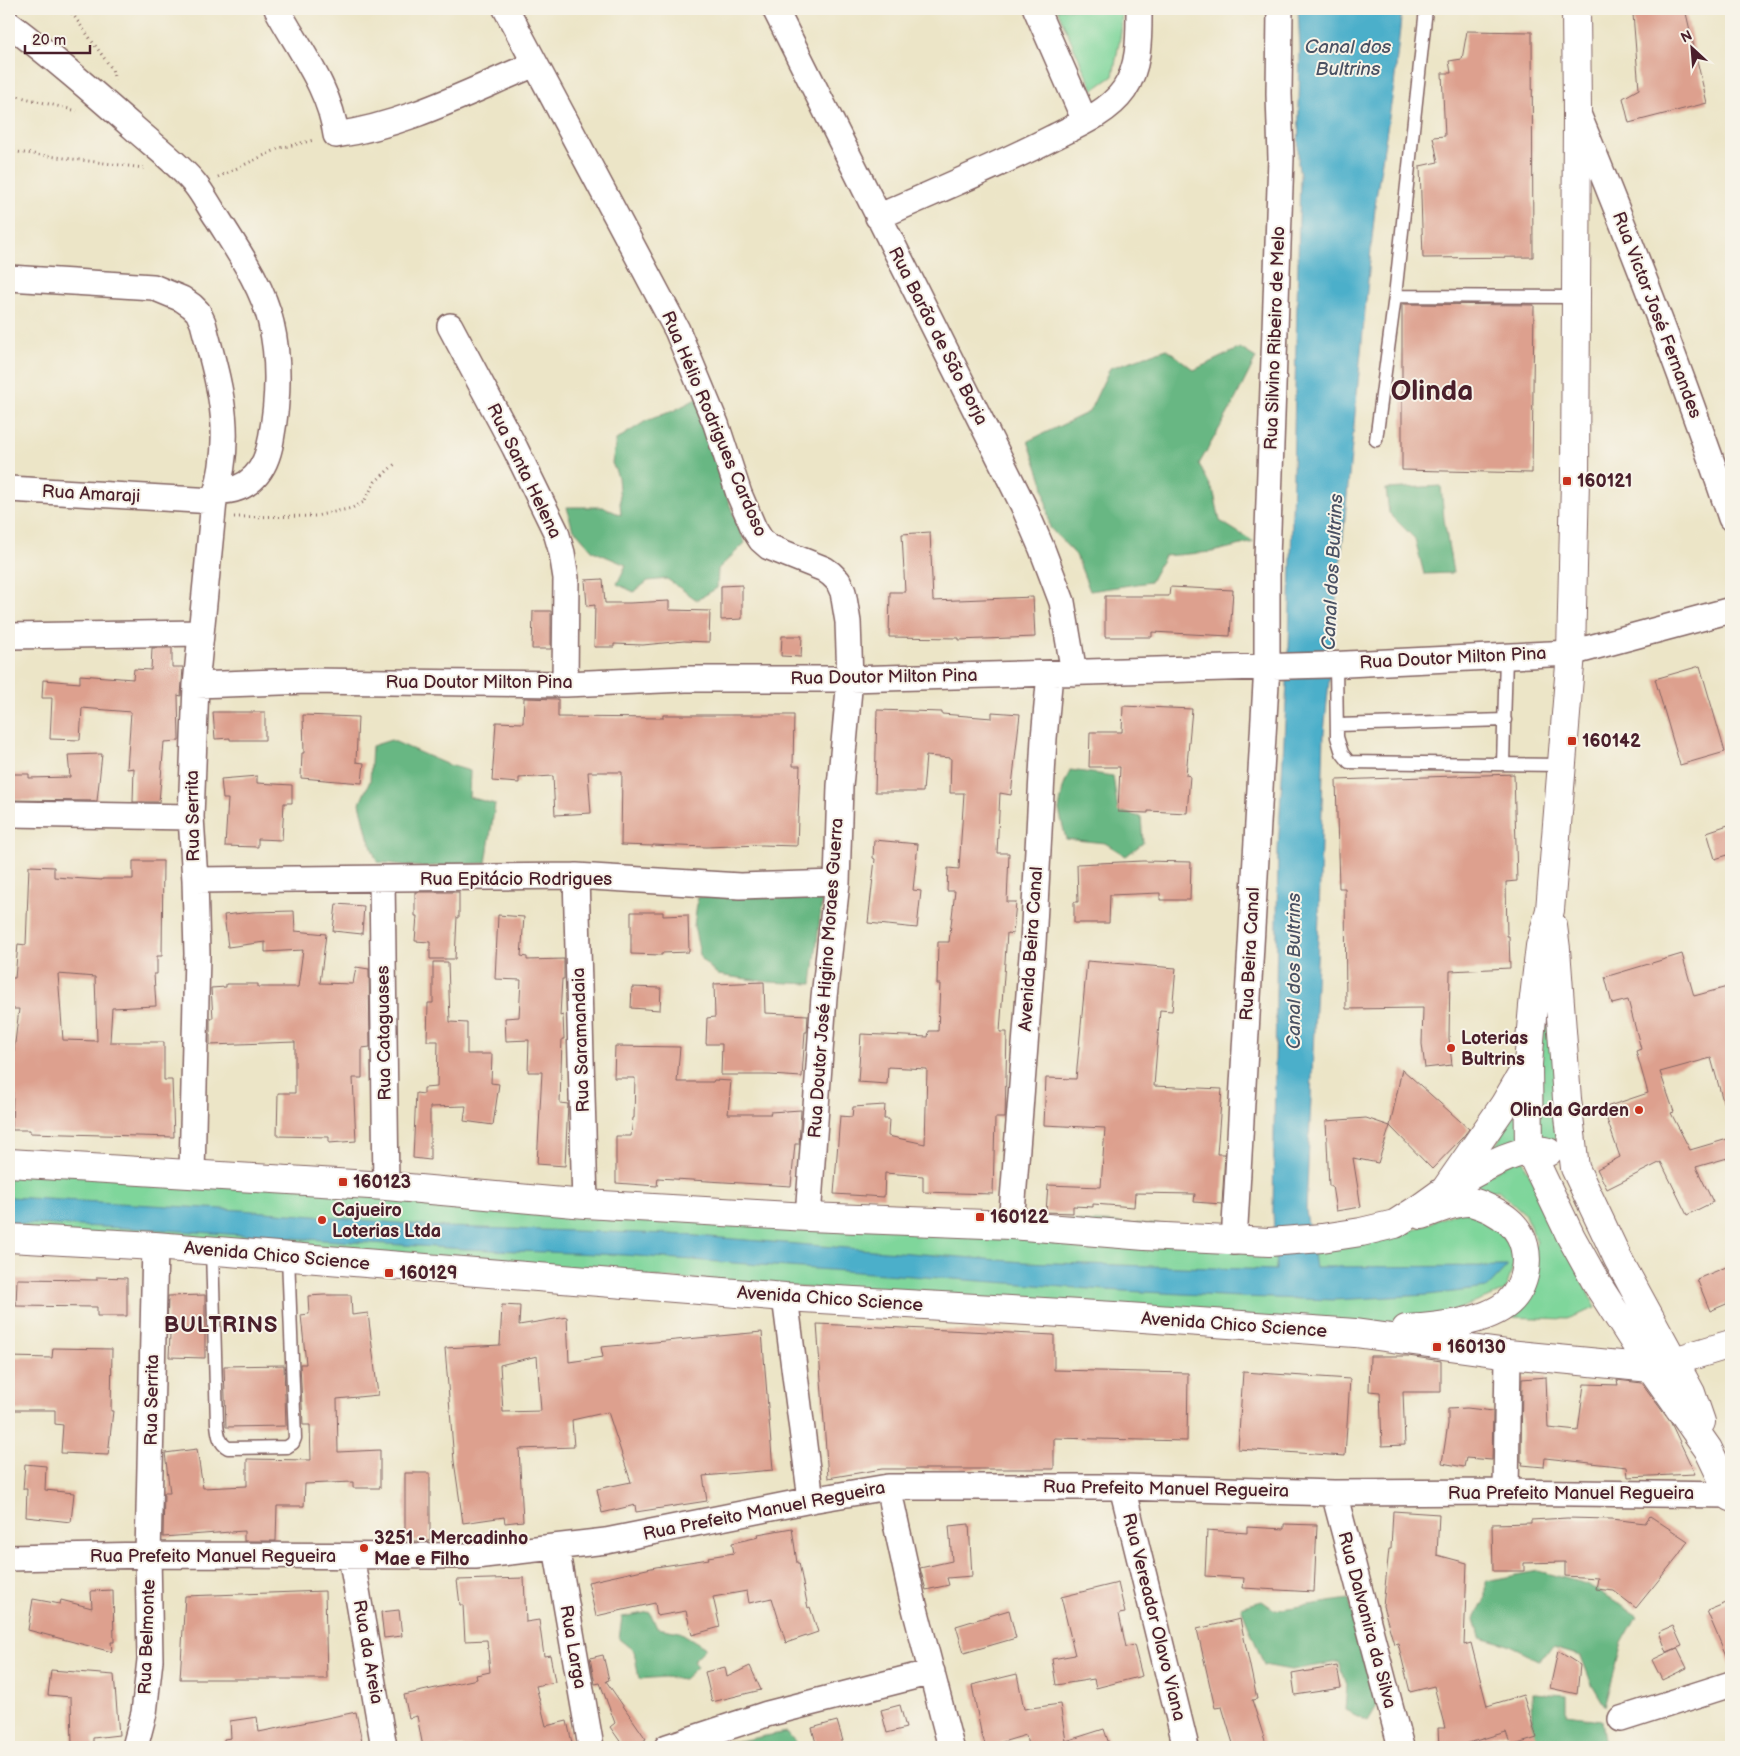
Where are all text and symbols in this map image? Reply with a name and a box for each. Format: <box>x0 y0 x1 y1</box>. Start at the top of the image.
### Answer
scale bar <box>25 22 90 54</box>
north arrow <box>1668 22 1718 72</box>
text: N <box>1678 27 1695 47</box>
text: 20 m <box>32 31 66 50</box>
water label: Canal dos Bultrins <box>1305 36 1392 81</box>
street label: Rua Victor José Fernandes <box>1608 209 1706 421</box>
street label: Rua Silvino Ribeiro de Melo <box>1261 226 1289 450</box>
street label: Rua Barão de São Borja <box>884 243 992 429</box>
street label: Rua Hélio Rodrigues Cardoso <box>657 308 771 540</box>
district label: Olinda <box>1391 375 1473 408</box>
street label: Rua Santa Helena <box>482 400 566 542</box>
place label: 160121 <box>1577 471 1632 492</box>
marker: 160121 <box>1561 475 1573 487</box>
street label: Rua Amaraji <box>41 481 141 507</box>
water label: Canal dos Bultrins <box>1317 493 1349 651</box>
street label: Rua Doutor Milton Pina <box>1359 643 1547 673</box>
street label: Rua Doutor Milton Pina <box>790 665 978 689</box>
street label: Rua Doutor Milton Pina <box>385 672 573 693</box>
place label: 160142 <box>1582 731 1641 752</box>
marker: 160142 <box>1566 735 1578 747</box>
street label: Rua Serrita <box>182 770 204 862</box>
street label: Rua Doutor José Higino Moraes Guerra <box>804 817 848 1139</box>
street label: Avenida Beira Canal <box>1015 866 1047 1032</box>
street label: Rua Epitácio Rodrigues <box>420 869 612 890</box>
street label: Rua Beira Canal <box>1236 887 1264 1021</box>
water label: Canal dos Bultrins <box>1283 892 1306 1049</box>
street label: Rua Cataguases <box>372 965 396 1101</box>
street label: Rua Saramandaia <box>568 967 594 1113</box>
place label: Loterias Bultrins <box>1461 1028 1528 1070</box>
marker: Loterias Bultrins <box>1445 1042 1457 1054</box>
place label: Olinda Garden <box>1510 1100 1629 1121</box>
marker: Olinda Garden <box>1633 1104 1645 1116</box>
place label: 160123 <box>353 1172 411 1193</box>
marker: 160123 <box>337 1176 349 1188</box>
place label: Cajueiro Loterias Ltda <box>332 1200 441 1242</box>
place label: 160122 <box>990 1207 1049 1228</box>
marker: 160122 <box>974 1211 986 1223</box>
marker: Cajueiro Loterias Ltda <box>316 1214 328 1226</box>
street label: Avenida Chico Science <box>183 1237 371 1275</box>
place label: 160129 <box>399 1263 458 1284</box>
marker: 160129 <box>383 1267 395 1279</box>
street label: Avenida Chico Science <box>736 1282 924 1316</box>
street label: Avenida Chico Science <box>1140 1308 1328 1342</box>
district label: BULTRINS <box>164 1312 278 1339</box>
place label: 160130 <box>1447 1337 1506 1358</box>
marker: 160130 <box>1431 1341 1443 1353</box>
street label: Rua Serrita <box>141 1354 163 1446</box>
street label: Rua Prefeito Manuel Regueira <box>1043 1476 1289 1502</box>
street label: Rua Prefeito Manuel Regueira <box>641 1477 887 1545</box>
street label: Rua Prefeito Manuel Regueira <box>1448 1483 1694 1504</box>
street label: Rua Vereador Olavo Viana <box>1118 1511 1190 1723</box>
place label: 3251 - Mercadinho Mae e Filho <box>374 1528 528 1570</box>
street label: Rua Dalvanira da Silva <box>1333 1529 1401 1711</box>
marker: 3251 - Mercadinho Mae e Filho <box>358 1542 370 1554</box>
street label: Rua Prefeito Manuel Regueira <box>90 1546 336 1567</box>
street label: Rua Belmonte <box>134 1578 160 1695</box>
street label: Rua da Areia <box>349 1598 387 1706</box>
street label: Rua Larga <box>555 1604 591 1690</box>

